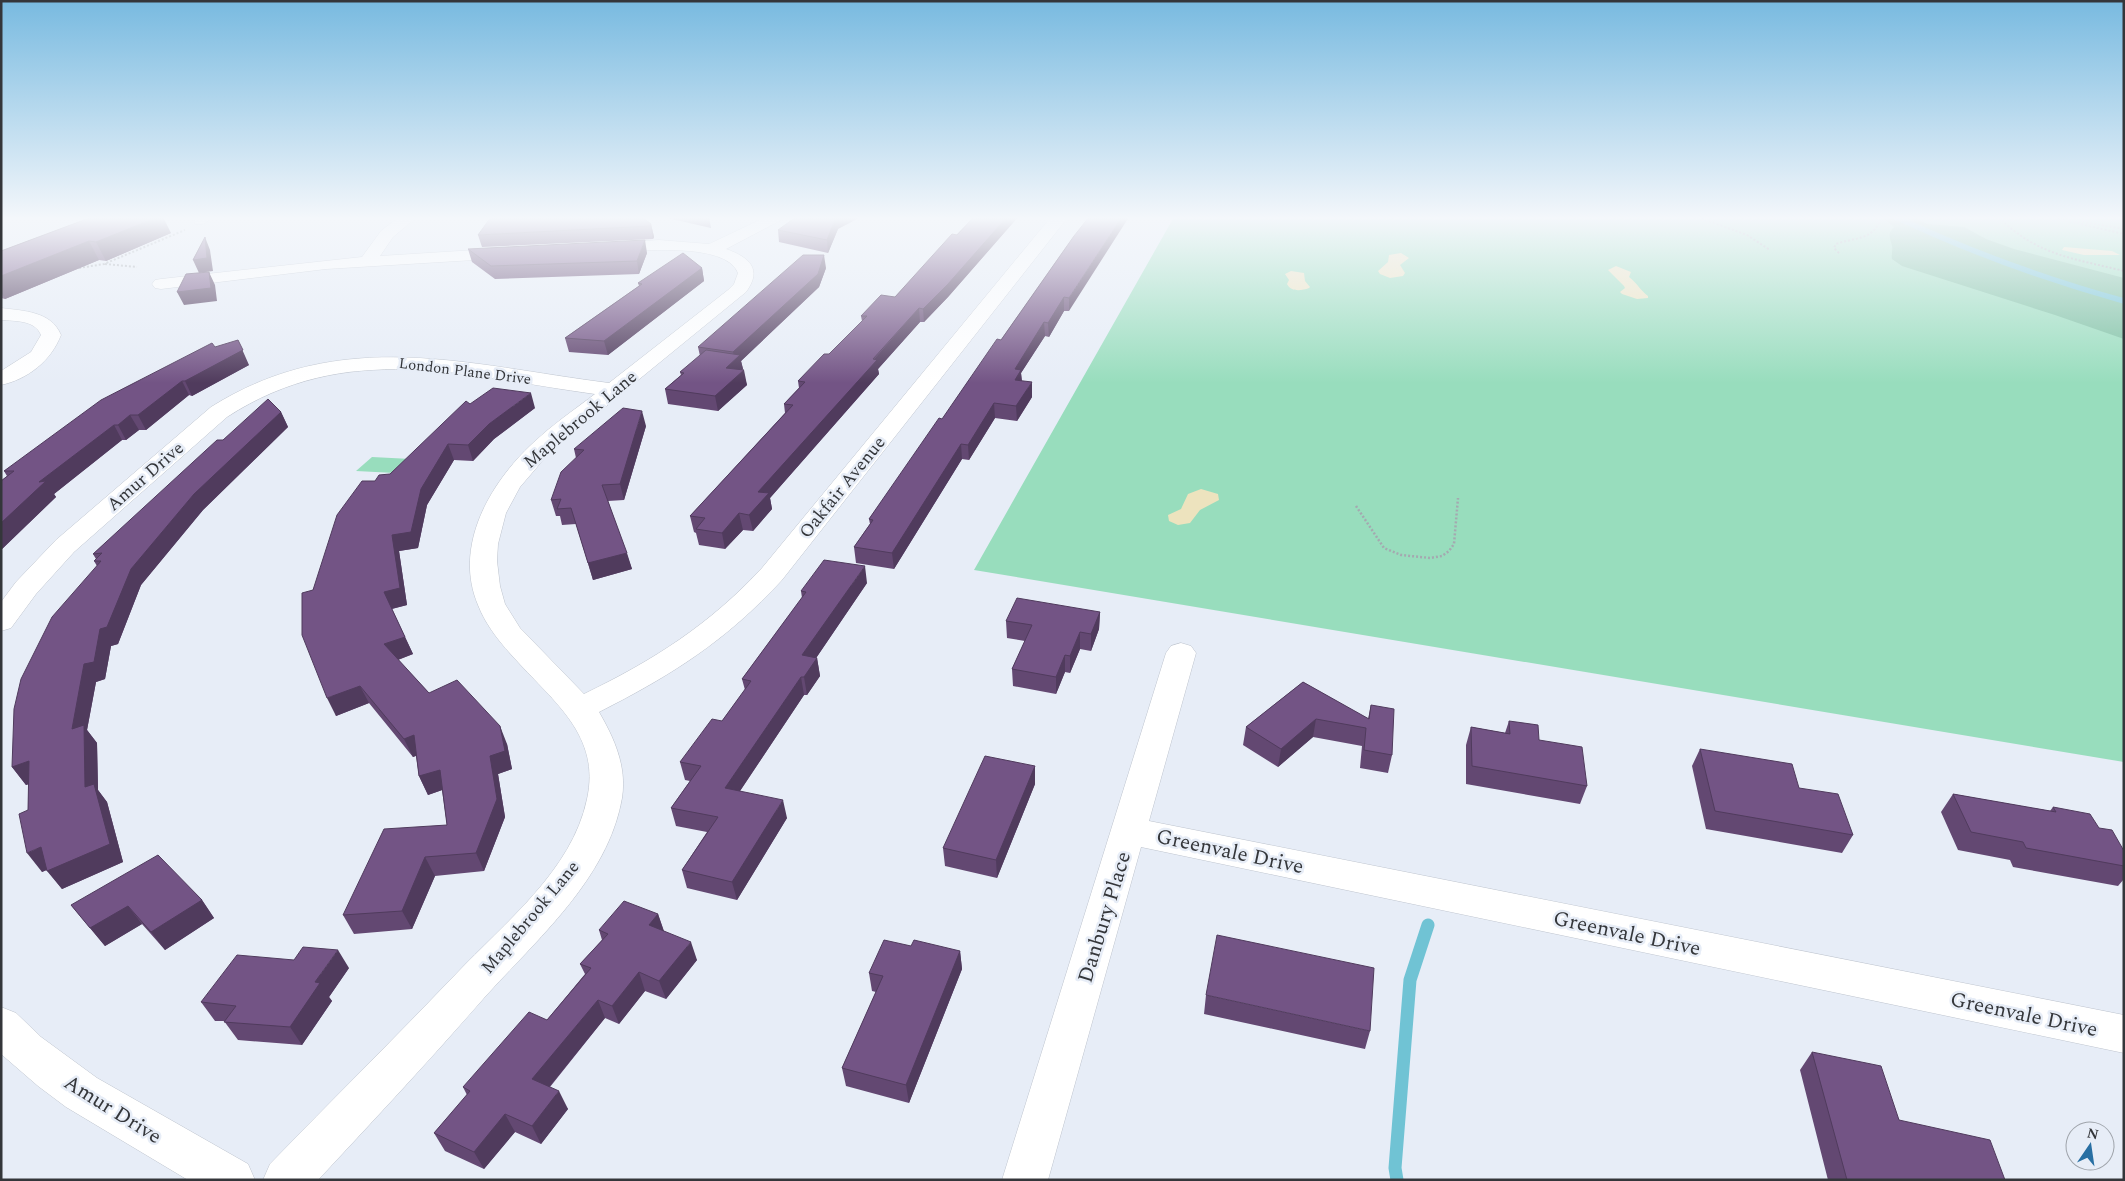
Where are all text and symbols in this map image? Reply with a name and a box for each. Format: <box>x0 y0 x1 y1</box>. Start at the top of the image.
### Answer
street label: London Plane Drive <box>397 352 532 391</box>
street label: Maplebrook Lane <box>518 364 643 475</box>
street label: Oakfair Avenue <box>793 430 892 544</box>
street label: Amur Drive <box>101 435 190 518</box>
street label: Greenvale Drive <box>1153 821 1307 883</box>
street label: Danbury Place <box>1070 848 1140 987</box>
street label: Maplebrook Lane <box>475 855 586 980</box>
street label: Greenvale Drive <box>1550 903 1704 965</box>
street label: Greenvale Drive <box>1947 984 2101 1046</box>
street label: Amur Drive <box>57 1067 168 1153</box>
north arrow <box>2065 1121 2115 1171</box>
text: N <box>2085 1122 2101 1145</box>

